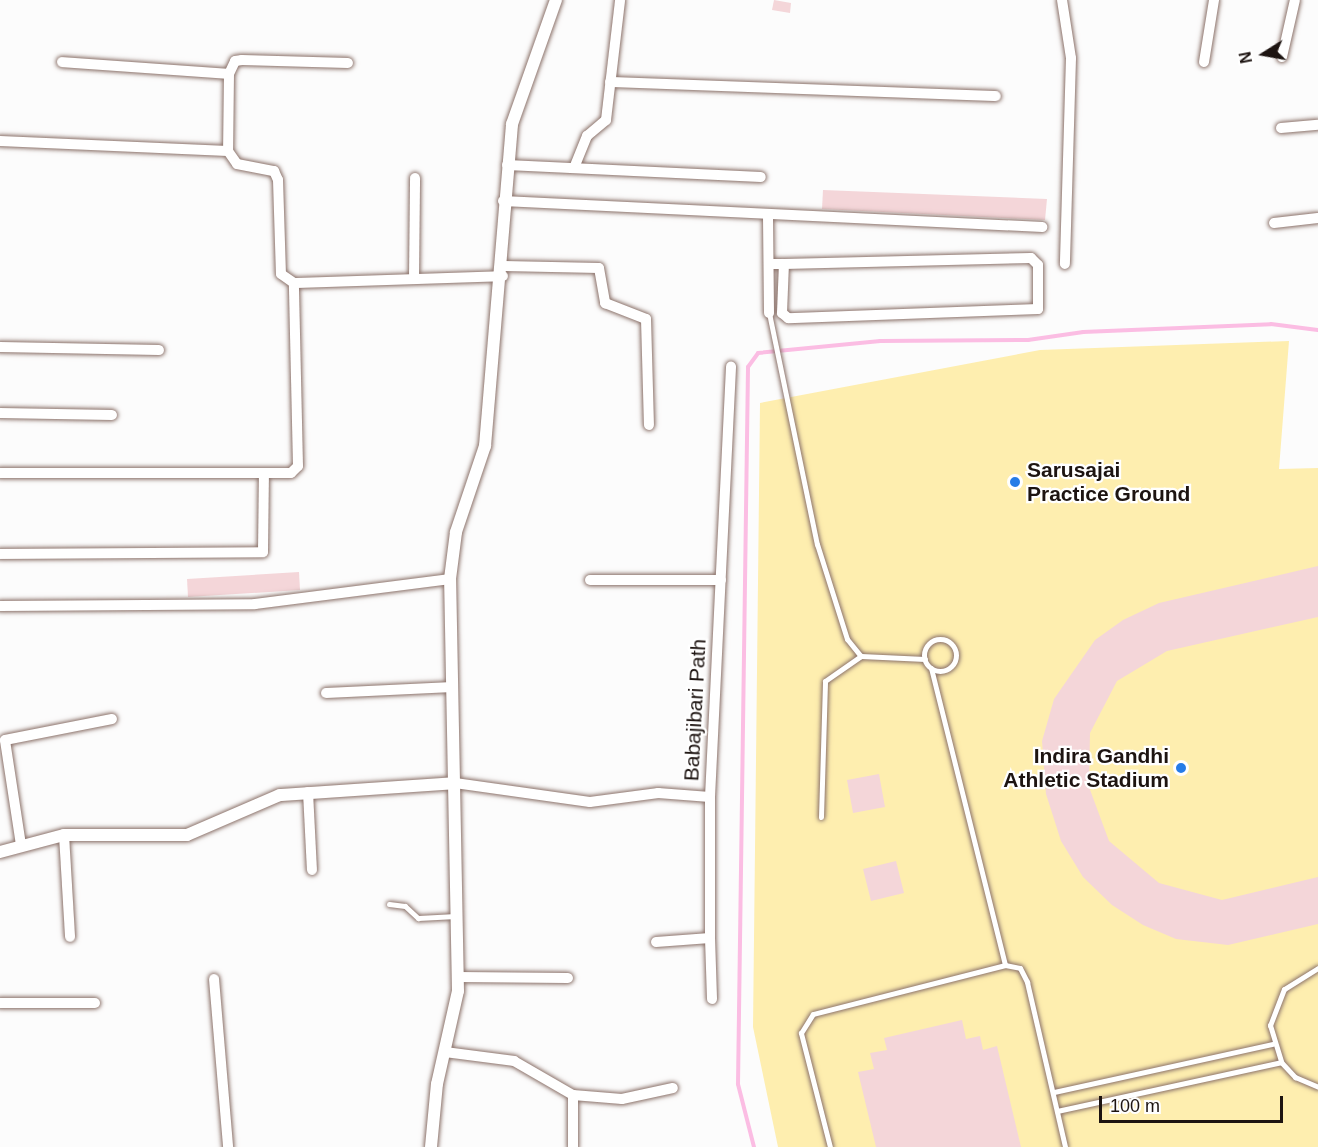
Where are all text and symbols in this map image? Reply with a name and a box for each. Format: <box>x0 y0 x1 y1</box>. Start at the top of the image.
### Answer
north arrow <box>1234 24 1294 84</box>
text: N <box>1236 50 1255 65</box>
place label: Sarusajai Practice Ground <box>1027 457 1190 507</box>
marker: Sarusajai Practice Ground <box>1008 475 1022 489</box>
street label: Babajibari Path <box>679 638 711 782</box>
place label: Indira Gandhi Athletic Stadium <box>1003 743 1169 793</box>
marker: Indira Gandhi Athletic Stadium <box>1174 761 1188 775</box>
scale bar <box>1102 1084 1286 1122</box>
text: 100 m <box>1110 1096 1160 1116</box>

